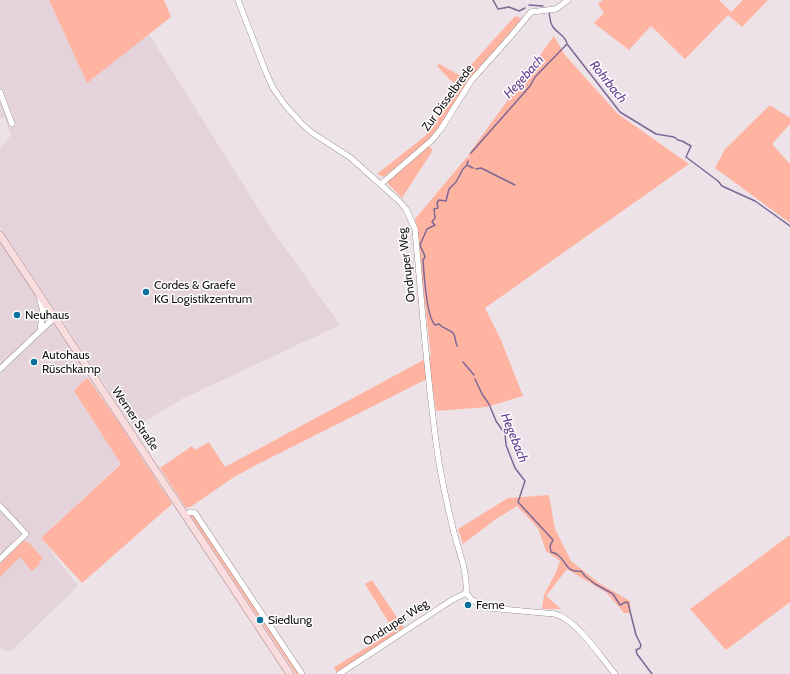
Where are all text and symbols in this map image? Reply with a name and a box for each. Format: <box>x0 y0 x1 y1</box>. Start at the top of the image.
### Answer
water label: Hegebach <box>501 52 547 102</box>
water label: Rohrbach <box>586 58 630 106</box>
street label: Zur Disselbrede <box>419 62 477 134</box>
street label: Ondruper Weg <box>395 227 419 303</box>
place label: Cordes & Graefe KG Logistikzentrum <box>154 278 252 306</box>
marker: Cordes & Graefe KG Logistikzentrum <box>141 287 151 297</box>
place label: Neuhaus <box>25 308 69 322</box>
marker: Neuhaus <box>12 310 22 320</box>
place label: Autohaus Rüschkamp <box>42 348 101 376</box>
marker: Autohaus Rüschkamp <box>29 357 39 367</box>
street label: Werner Straße <box>108 385 162 453</box>
water label: Hegebach <box>497 411 531 465</box>
street label: Ondruper Weg <box>361 597 431 649</box>
place label: Feme <box>476 598 505 612</box>
marker: Feme <box>463 600 473 610</box>
place label: Siedlung <box>268 613 312 627</box>
marker: Siedlung <box>255 615 265 625</box>

